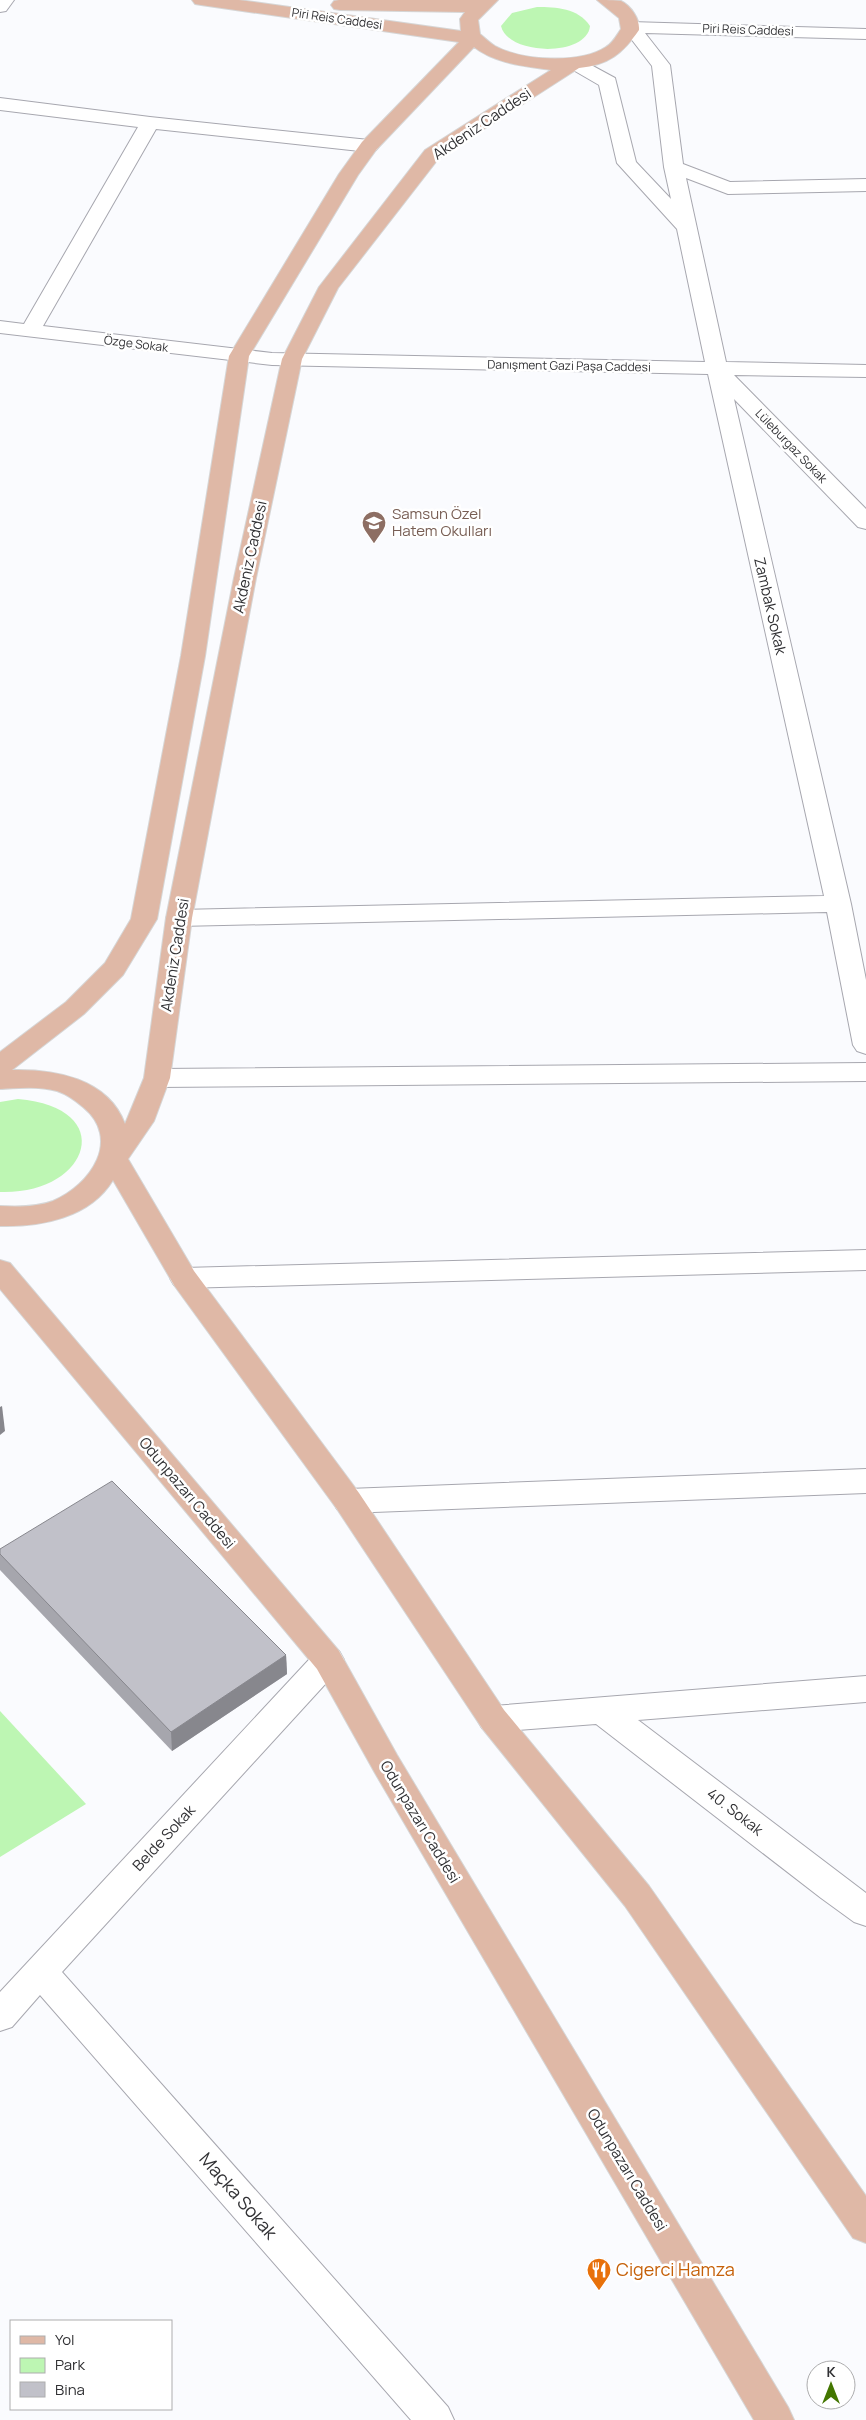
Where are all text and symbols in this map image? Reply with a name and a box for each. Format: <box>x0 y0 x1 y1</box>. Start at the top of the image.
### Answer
street label: Piri Reis Caddesi <box>291 4 383 33</box>
street label: Piri Reis Caddesi <box>702 19 794 40</box>
street label: Akdeniz Caddesi <box>428 83 535 164</box>
street label: Özge Sokak <box>103 331 170 356</box>
street label: Danışment Gazi Paşa Caddesi <box>487 356 651 375</box>
street label: Lüleburgaz Sokak <box>752 405 832 487</box>
street label: Akdeniz Caddesi <box>227 499 272 615</box>
place label: Samsun Özel Hatem Okulları <box>392 503 492 541</box>
school or university icon: Samsun Özel Hatem Okulları <box>361 510 387 544</box>
street label: Zambak Sokak <box>749 555 792 657</box>
street label: Akdeniz Caddesi <box>155 897 194 1013</box>
street label: Odunpazarı Caddesi <box>135 1432 240 1553</box>
street label: Odunpazarı Caddesi <box>376 1757 465 1887</box>
street label: 40. Sokak <box>703 1783 768 1841</box>
street label: Belde Sokak <box>127 1800 200 1875</box>
street label: Odunpazarı Caddesi <box>583 2105 672 2235</box>
street label: Maçka Sokak <box>195 2147 284 2244</box>
restaurant icon: Cigerci Hamza <box>586 2257 612 2291</box>
place label: Cigerci Hamza <box>616 2257 735 2281</box>
legend <box>10 2320 172 2410</box>
text: Yol <box>55 2329 75 2350</box>
text: Park <box>55 2354 85 2375</box>
north arrow <box>806 2360 856 2410</box>
text: K <box>826 2362 836 2381</box>
text: Bina <box>55 2379 85 2400</box>

